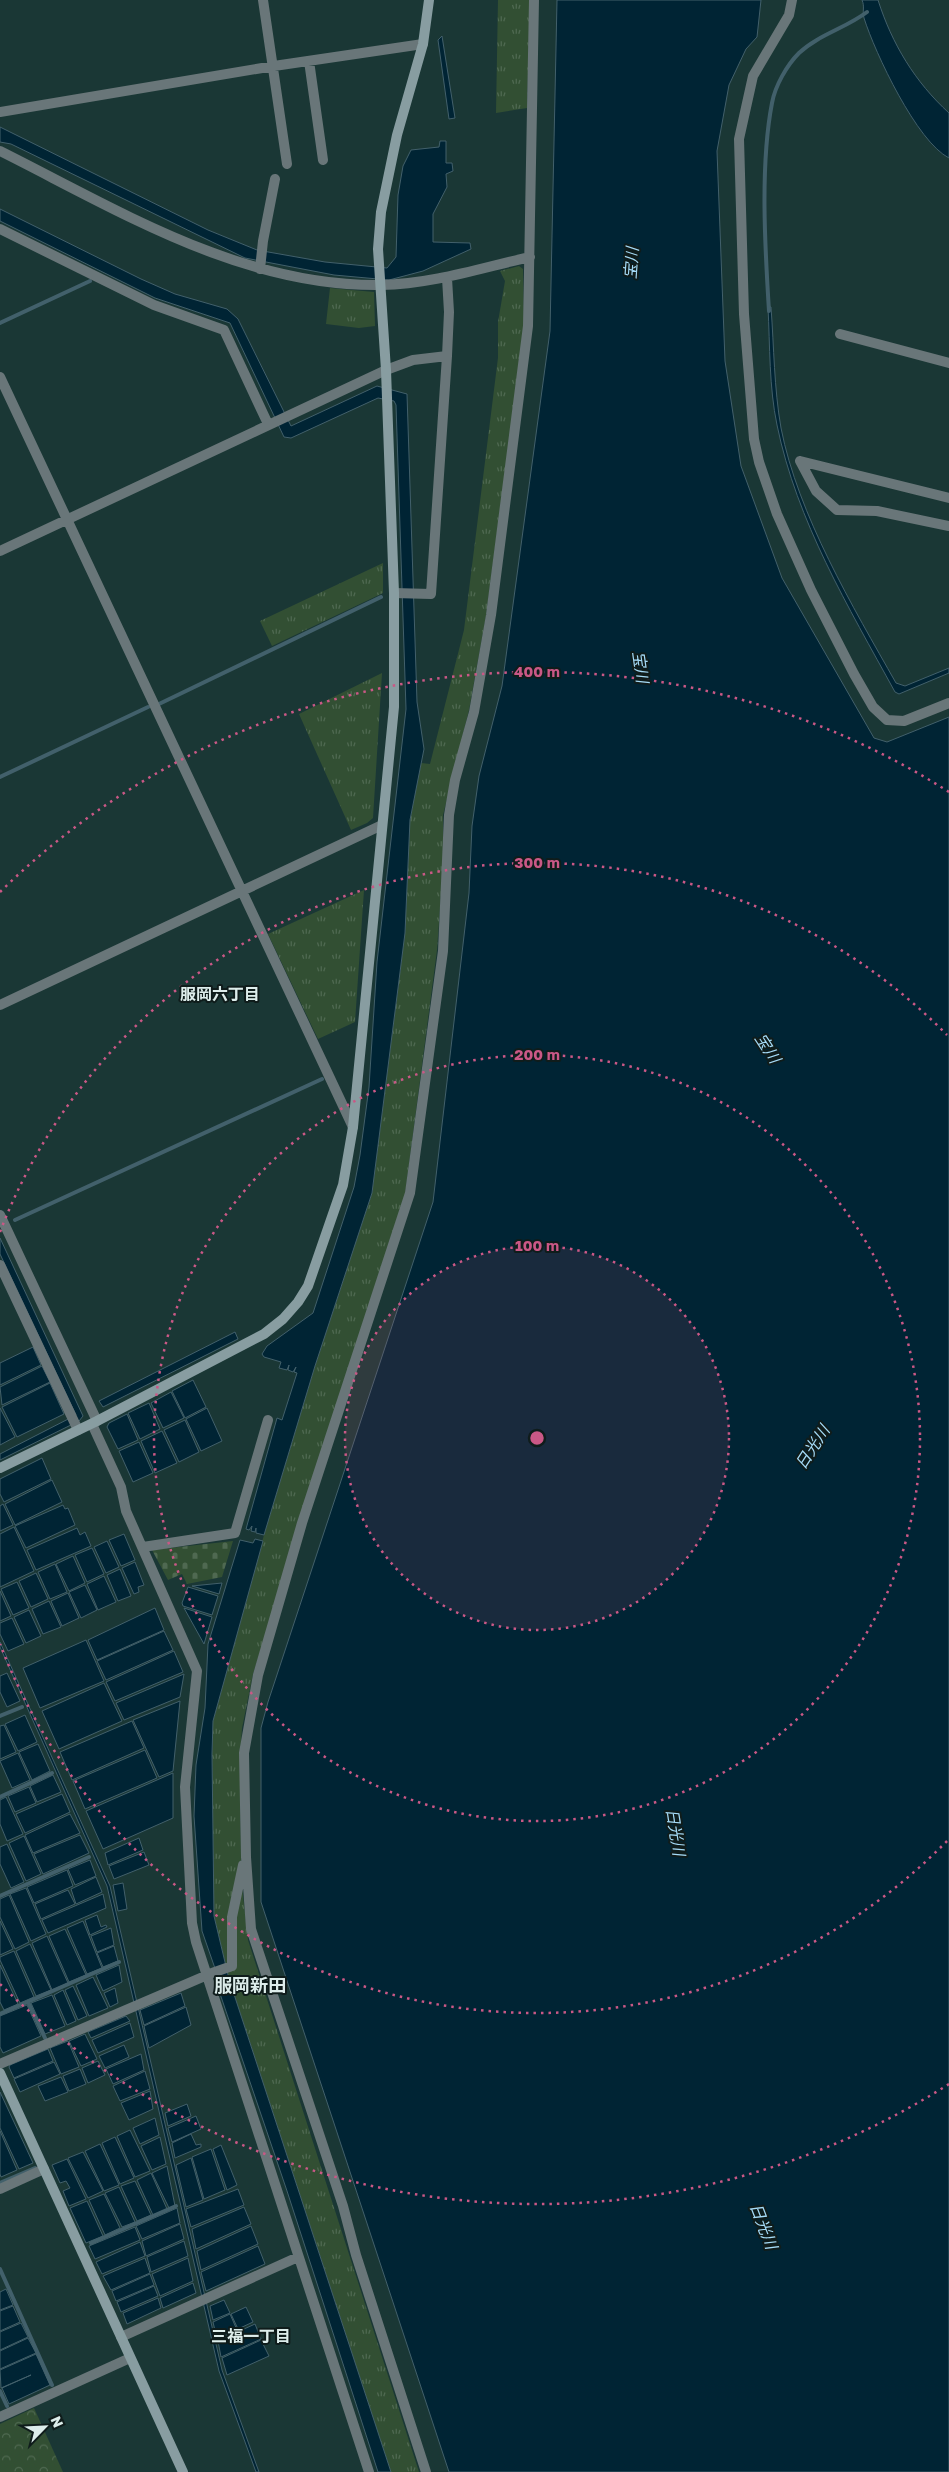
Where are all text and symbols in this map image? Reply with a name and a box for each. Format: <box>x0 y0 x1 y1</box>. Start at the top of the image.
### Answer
water label: 宝川 <box>620 244 642 280</box>
water label: 宝川 <box>629 650 653 686</box>
text: 400 m <box>514 662 560 680</box>
text: 300 m <box>514 853 560 871</box>
district label: 服岡六丁目 <box>180 984 260 1004</box>
water label: 宝川 <box>751 1029 786 1069</box>
text: 200 m <box>514 1045 560 1063</box>
text: 100 m <box>515 1236 559 1254</box>
water label: 日光川 <box>791 1420 835 1473</box>
centre of rings <box>528 1429 546 1447</box>
water label: 日光川 <box>662 1807 690 1859</box>
district label: 服岡新田 <box>214 1974 286 1996</box>
water label: 日光川 <box>746 2200 783 2254</box>
district label: 三福一丁目 <box>211 2326 291 2346</box>
north arrow <box>20 2402 70 2452</box>
text: N <box>47 2413 67 2430</box>

